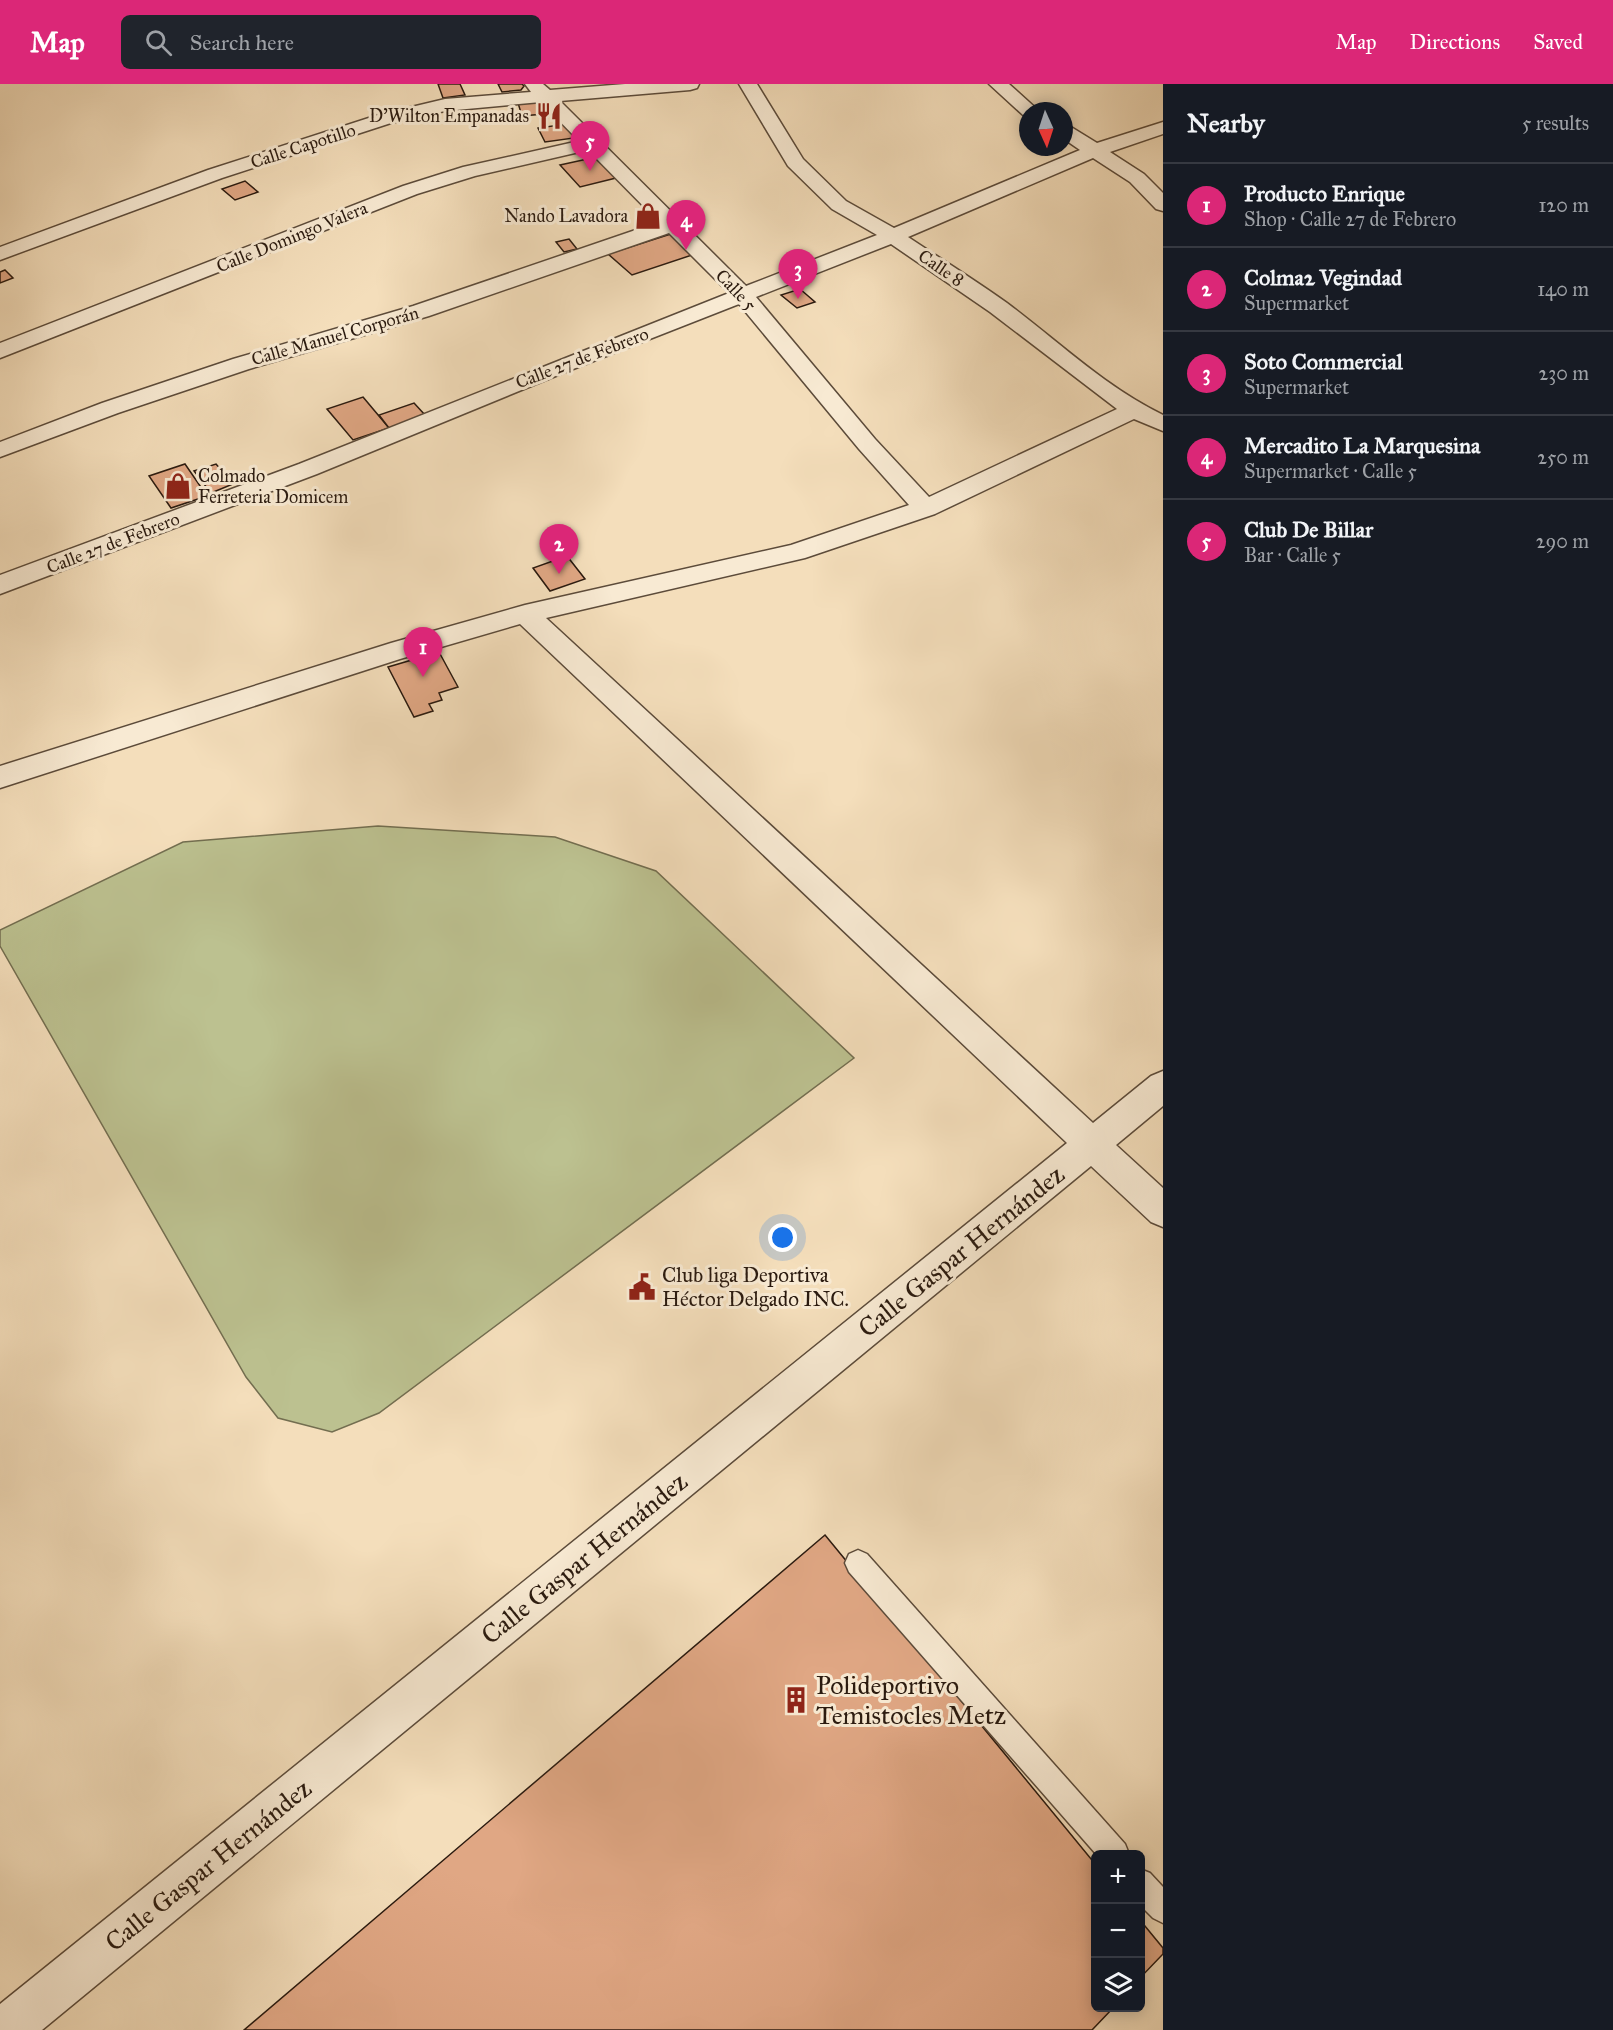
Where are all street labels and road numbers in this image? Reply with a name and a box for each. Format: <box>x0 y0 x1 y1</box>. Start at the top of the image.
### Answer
street label: Calle Capotillo <box>248 119 358 173</box>
street label: Calle Domingo Valera <box>213 197 371 278</box>
street label: Calle 8 <box>914 245 968 291</box>
street label: Calle 5 <box>711 265 761 316</box>
street label: Calle Manuel Corporán <box>249 302 421 370</box>
street label: Calle 27 de Febrero <box>512 323 652 393</box>
street label: Calle 27 de Febrero <box>43 508 183 578</box>
street label: Calle Gaspar Hernández <box>852 1158 1070 1344</box>
street label: Calle Gaspar Hernández <box>475 1465 693 1651</box>
street label: Calle Gaspar Hernández <box>99 1772 317 1958</box>

